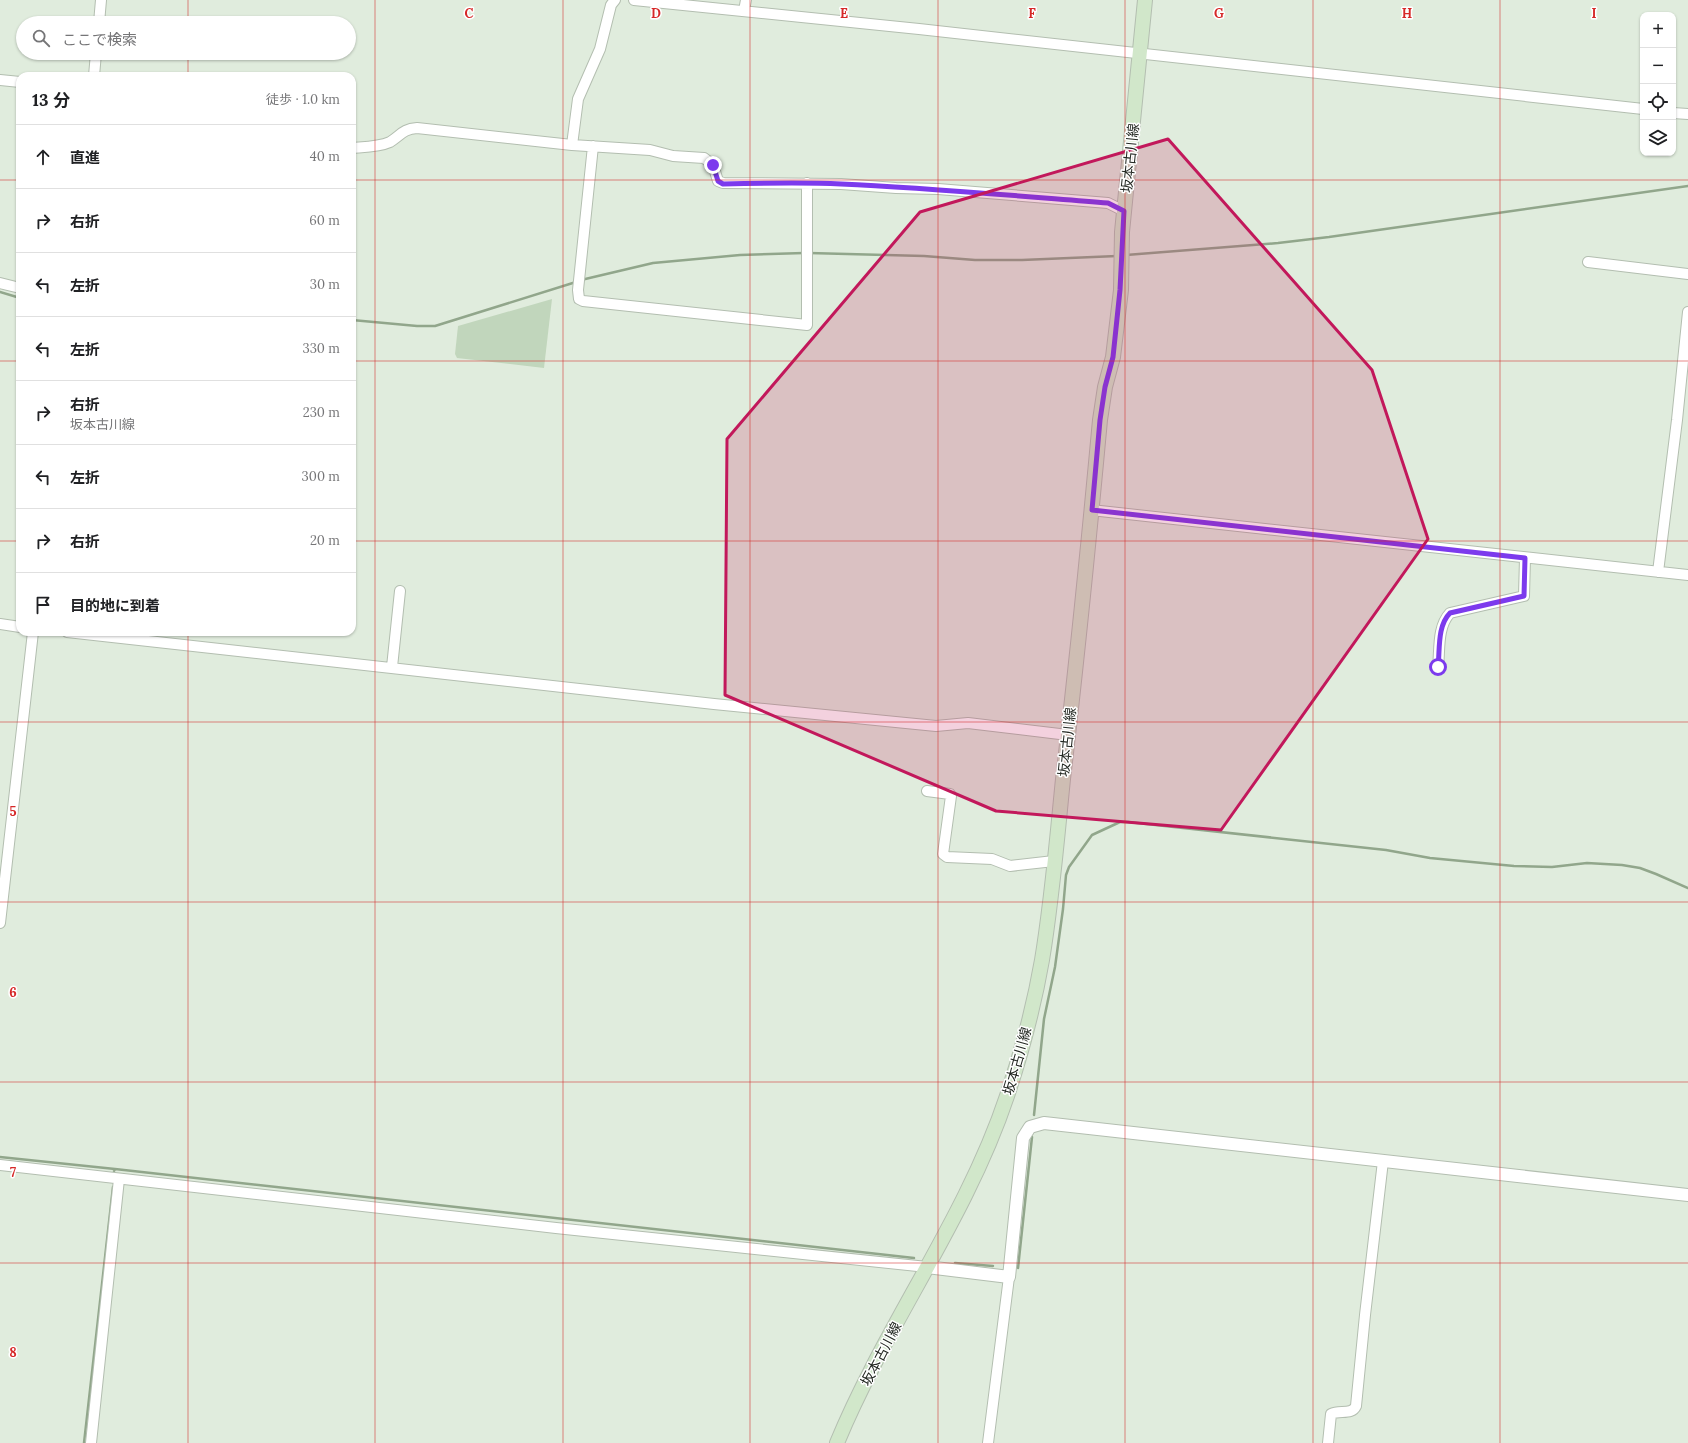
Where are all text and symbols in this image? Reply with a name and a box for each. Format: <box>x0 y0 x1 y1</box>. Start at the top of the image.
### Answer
text: C <box>465 5 474 22</box>
text: D <box>651 5 661 22</box>
text: E <box>840 5 848 22</box>
text: F <box>1028 5 1036 22</box>
text: G <box>1214 5 1224 22</box>
text: H <box>1402 5 1412 22</box>
text: I <box>1591 5 1597 22</box>
map controls <box>1640 12 1676 156</box>
button: + <box>1640 12 1676 48</box>
search box <box>16 16 356 60</box>
icon: search <box>30 27 52 49</box>
text: ここで検索 <box>62 30 137 49</box>
button: − <box>1640 48 1676 84</box>
button: locate <box>1640 84 1676 120</box>
text: 13 分 <box>32 89 70 111</box>
text: 徒歩 · 1.0 km <box>266 91 340 108</box>
button: layers <box>1640 120 1676 156</box>
street label: 坂本古川線 <box>1117 122 1143 194</box>
icon: ahead <box>32 146 54 168</box>
text: 直進 <box>70 148 100 167</box>
text: 40 m <box>310 148 340 165</box>
route end <box>704 156 722 174</box>
icon: right <box>32 210 54 232</box>
text: 右折 <box>70 212 100 231</box>
text: 60 m <box>309 212 340 229</box>
icon: left <box>32 274 54 296</box>
text: 左折 <box>70 276 100 295</box>
text: 30 m <box>310 276 340 293</box>
icon: left <box>32 338 54 360</box>
text: 左折 <box>70 340 100 359</box>
text: 330 m <box>302 340 340 357</box>
text: 右折 <box>70 395 100 414</box>
icon: right <box>32 402 54 424</box>
text: 230 m <box>303 404 340 421</box>
text: 坂本古川線 <box>70 416 135 433</box>
icon: left <box>32 466 54 488</box>
text: 左折 <box>70 468 100 487</box>
text: 300 m <box>302 468 340 485</box>
icon: right <box>32 530 54 552</box>
text: 右折 <box>70 532 100 551</box>
text: 20 m <box>310 532 340 549</box>
icon: arrive <box>32 594 54 616</box>
text: 目的地に到着 <box>70 596 160 615</box>
route start <box>1429 658 1447 676</box>
street label: 坂本古川線 <box>1054 706 1080 778</box>
text: 5 <box>9 803 17 820</box>
text: 6 <box>9 984 17 1001</box>
street label: 坂本古川線 <box>999 1025 1035 1097</box>
text: 7 <box>10 1164 16 1181</box>
street label: 坂本古川線 <box>857 1319 905 1389</box>
text: 8 <box>9 1344 17 1361</box>

